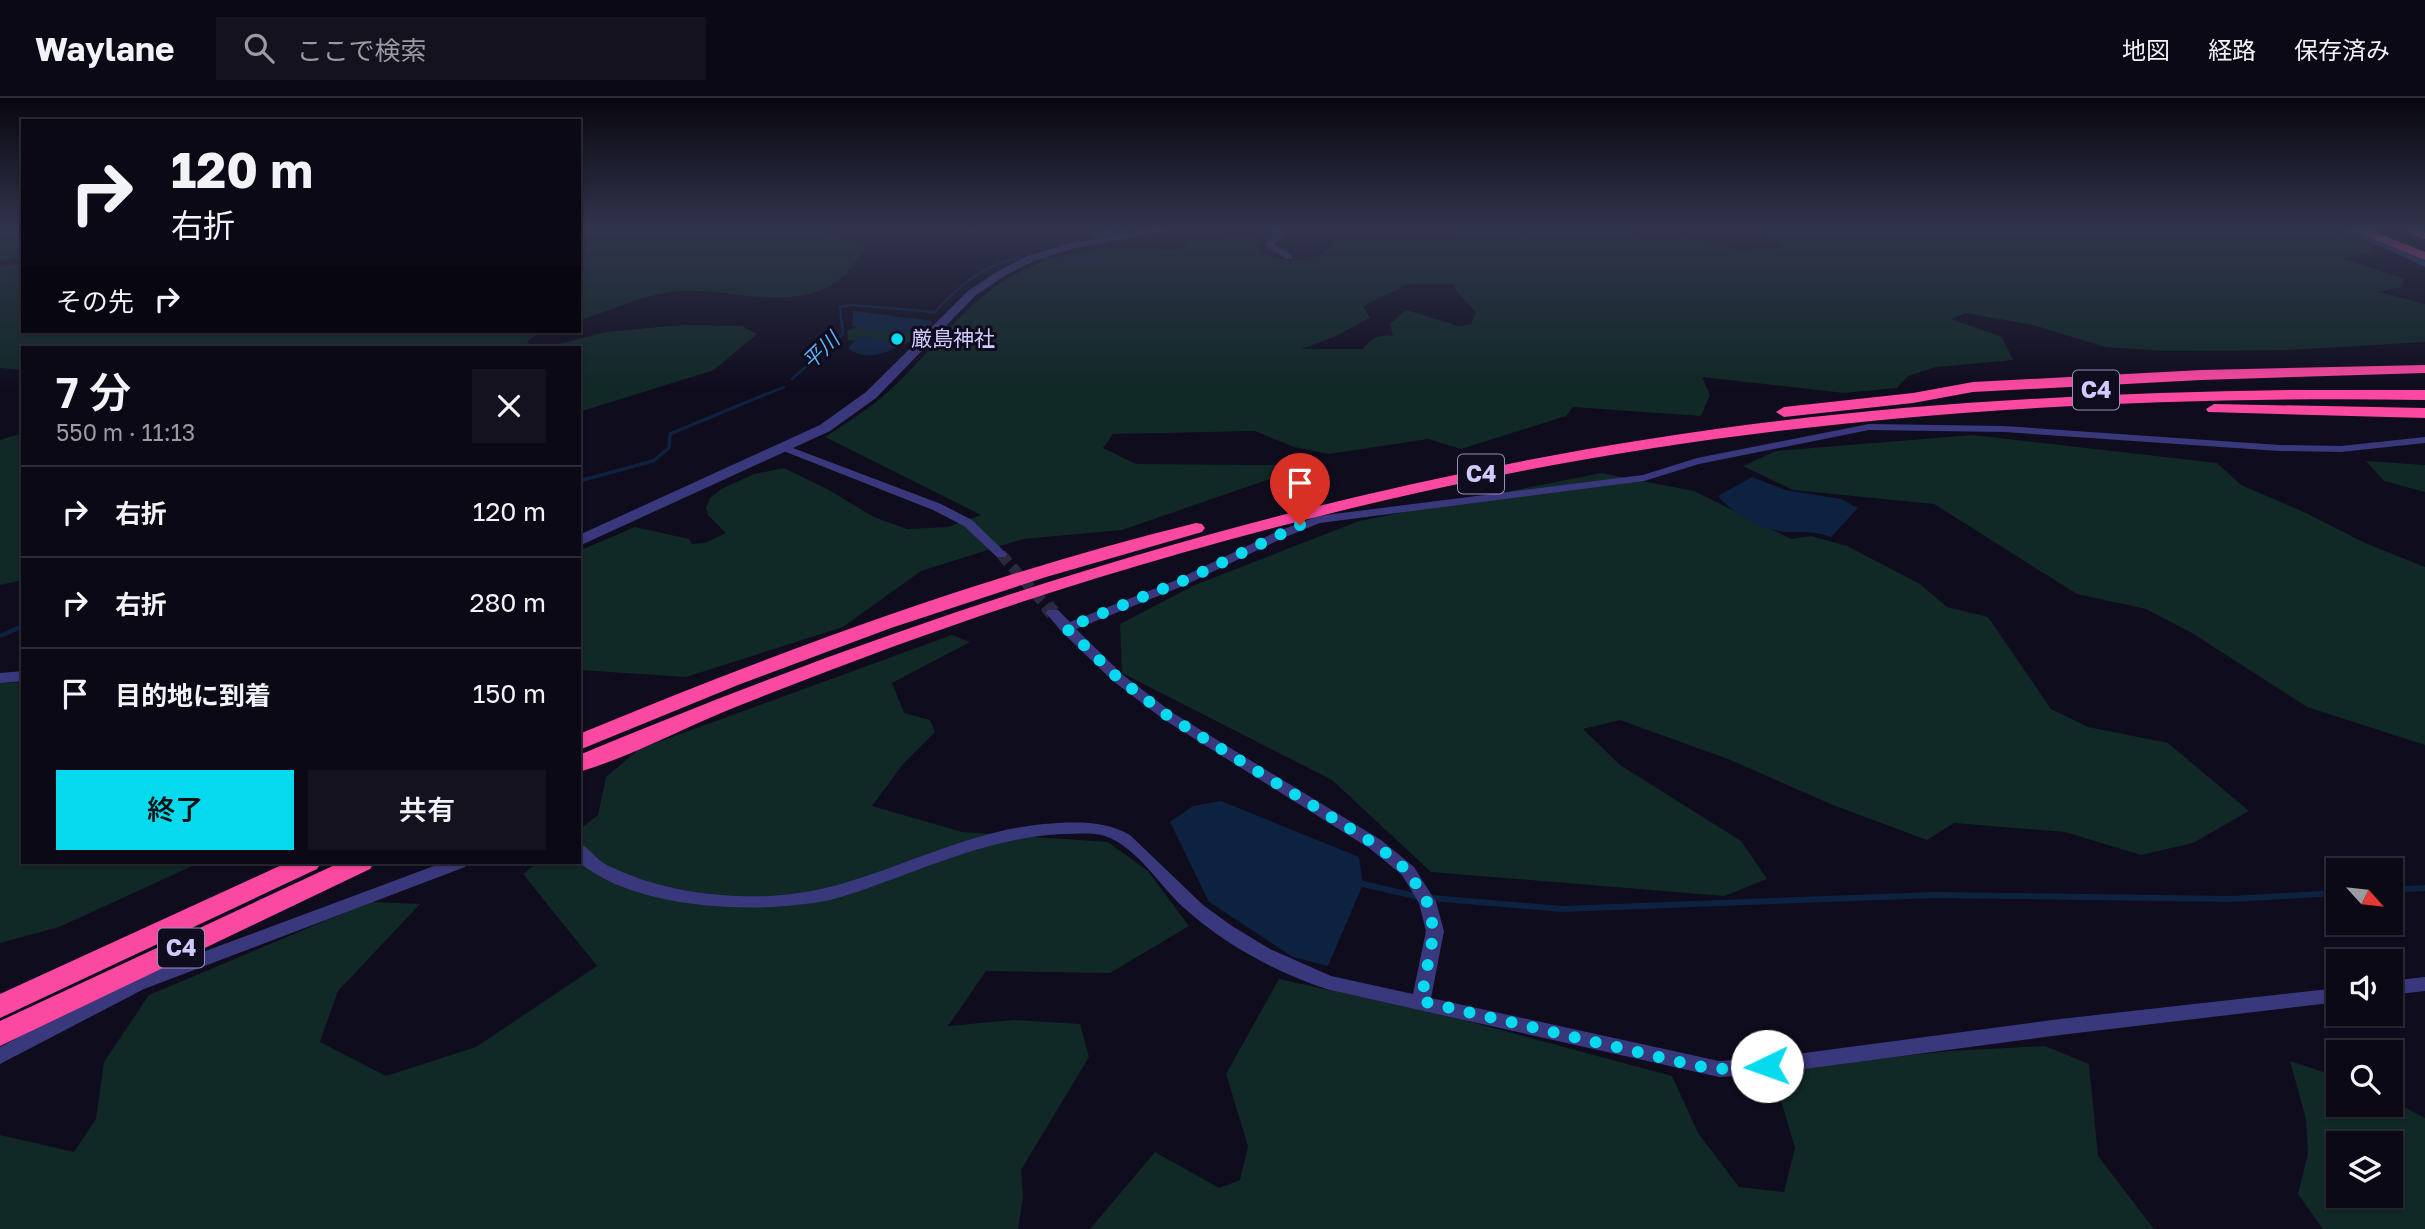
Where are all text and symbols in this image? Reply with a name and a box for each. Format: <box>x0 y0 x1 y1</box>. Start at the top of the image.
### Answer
search box <box>216 17 706 80</box>
text: Waylane <box>35 29 174 68</box>
icon: search <box>240 29 278 67</box>
text: ここで検索 <box>296 35 426 66</box>
text: 地図 <box>2122 35 2170 64</box>
text: 経路 <box>2208 35 2256 64</box>
text: 保存済み <box>2294 35 2390 64</box>
text: 120 m <box>171 140 313 199</box>
icon: right <box>56 147 147 238</box>
text: 右折 <box>171 206 235 244</box>
icon: right <box>148 280 186 318</box>
text: その先 <box>56 286 134 317</box>
water label: 平川 <box>796 325 846 374</box>
place label: 厳島神社 <box>911 325 995 351</box>
marker: 厳島神社 <box>889 331 905 347</box>
text: 7 分 <box>56 367 131 417</box>
button: close <box>472 369 546 443</box>
road number: C4 <box>2073 370 2119 410</box>
text: 550 m · 11:13 <box>56 418 195 446</box>
pin <box>1270 453 1330 525</box>
road number: C4 <box>1458 454 1504 494</box>
icon: arrive <box>1281 464 1319 502</box>
icon: right <box>56 493 94 531</box>
text: 120 m <box>473 496 546 527</box>
text: 右折 <box>115 498 167 529</box>
icon: right <box>56 584 94 622</box>
text: 280 m <box>469 587 546 618</box>
text: 右折 <box>115 589 167 620</box>
icon: arrive <box>56 675 94 713</box>
text: 150 m <box>473 678 546 709</box>
text: 目的地に到着 <box>115 680 271 711</box>
button: 終了 <box>56 770 294 850</box>
button: 共有 <box>308 770 546 850</box>
north arrow <box>2326 858 2403 934</box>
map controls <box>2326 858 2403 1208</box>
road number: C4 <box>158 928 204 968</box>
button: sound <box>2326 949 2403 1026</box>
position arrow <box>1730 1029 1804 1103</box>
button: search <box>2326 1040 2403 1117</box>
button: layers <box>2326 1131 2403 1208</box>

